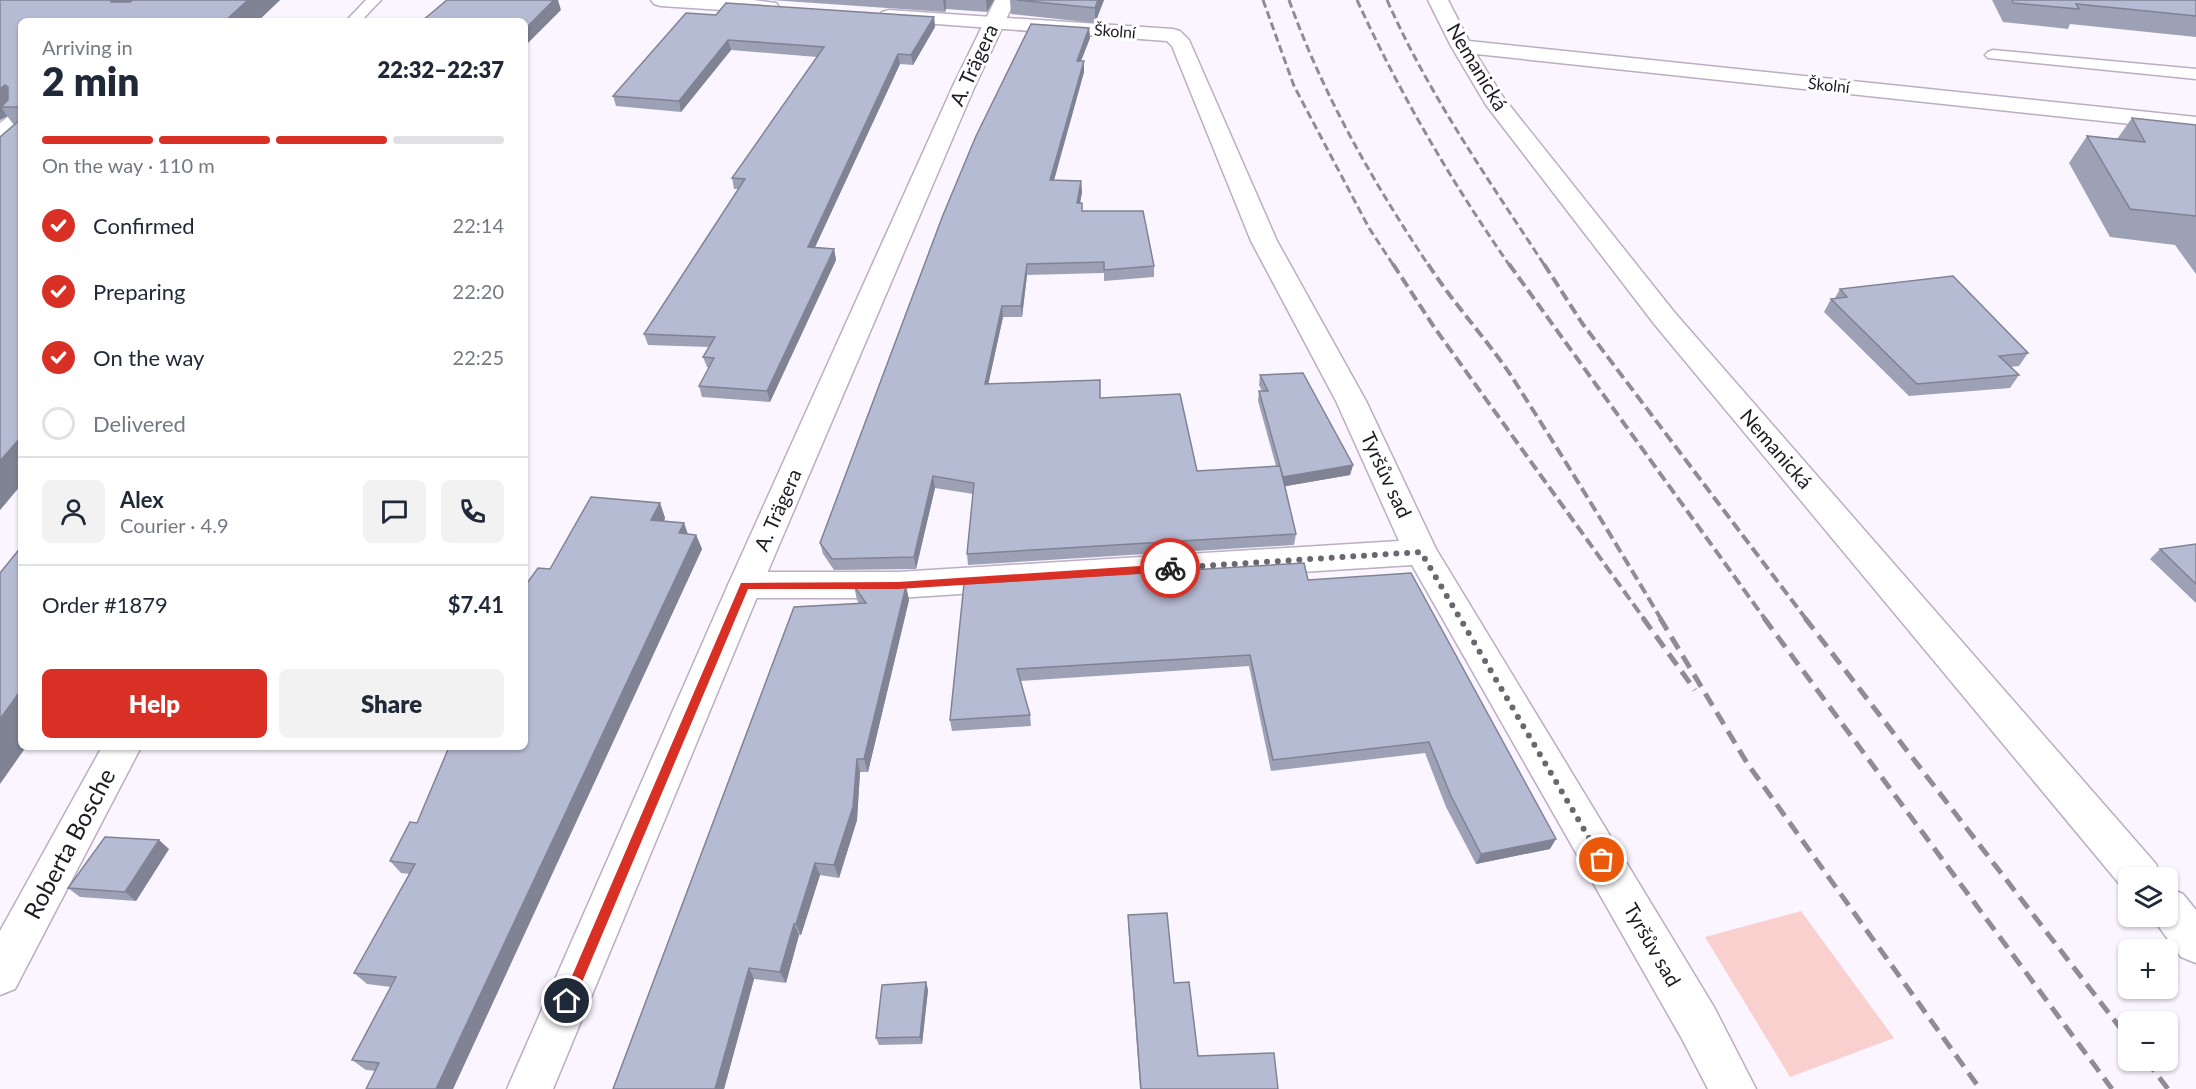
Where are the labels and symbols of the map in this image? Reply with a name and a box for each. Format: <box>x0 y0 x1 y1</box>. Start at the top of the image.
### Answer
street label: Nemanická <box>1442 19 1513 114</box>
street label: A. Trägera <box>944 20 1002 109</box>
street label: Školní <box>1094 20 1138 42</box>
street label: Školní <box>1807 73 1852 96</box>
street label: Nemanická <box>1736 404 1818 493</box>
street label: Tyršův sad <box>1357 428 1417 521</box>
street label: A. Trägera <box>748 465 806 554</box>
courier <box>1140 538 1200 598</box>
street label: Roberta Bosche <box>17 763 121 923</box>
pin <box>1576 834 1627 885</box>
street label: Tyršův sad <box>1619 899 1686 990</box>
pin <box>541 975 592 1026</box>

